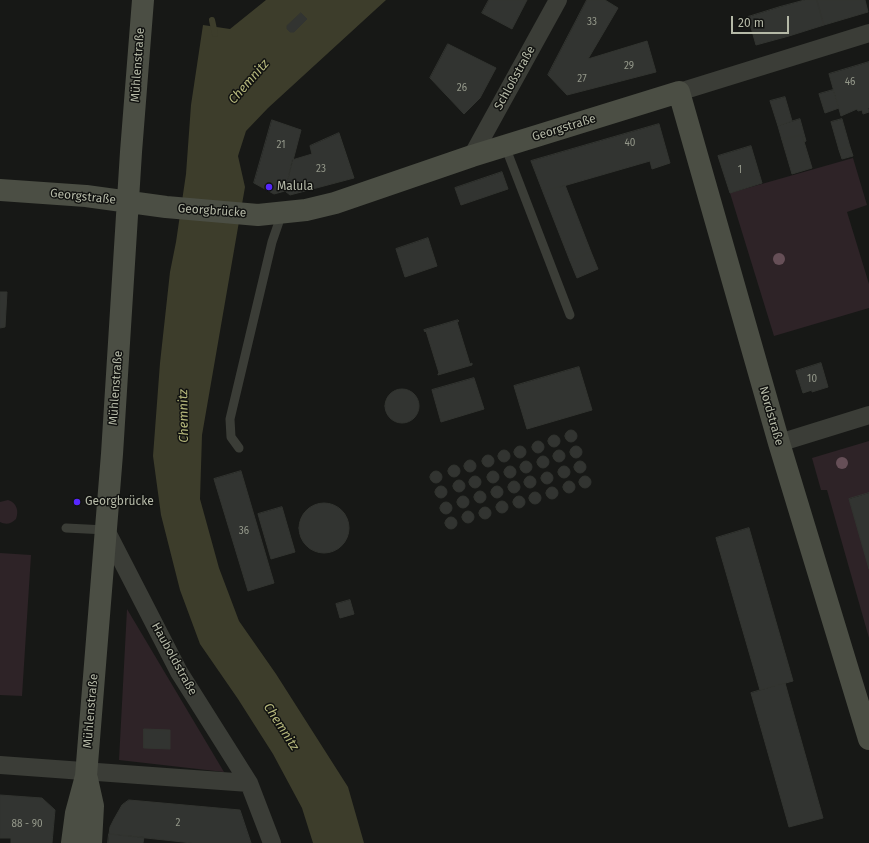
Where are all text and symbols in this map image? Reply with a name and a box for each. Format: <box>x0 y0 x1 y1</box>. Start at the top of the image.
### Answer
scale bar <box>733 8 791 34</box>
house number: 33 <box>587 16 597 28</box>
text: 20 m <box>738 16 764 30</box>
street label: Mühlenstraße <box>128 27 148 103</box>
street label: Schloßstraße <box>491 43 539 113</box>
water label: Chemnitz <box>225 57 273 107</box>
house number: 29 <box>624 60 634 72</box>
house number: 27 <box>577 73 587 85</box>
house number: 46 <box>845 76 855 88</box>
house number: 26 <box>457 82 467 94</box>
street label: Georgstraße <box>530 111 598 145</box>
house number: 40 <box>625 137 635 149</box>
house number: 21 <box>276 139 286 151</box>
house number: 23 <box>316 163 326 175</box>
house number: 1 <box>738 164 742 176</box>
place label: Malula <box>277 180 313 194</box>
marker: Malula <box>264 182 274 192</box>
street label: Georgstraße <box>49 186 117 208</box>
street label: Georgbrücke <box>177 201 247 221</box>
street label: Mühlenstraße <box>106 350 126 426</box>
house number: 10 <box>807 373 817 385</box>
street label: Nordstraße <box>756 385 786 447</box>
water label: Chemnitz <box>176 389 192 443</box>
place label: Georgbrücke <box>85 495 154 509</box>
marker: Georgbrücke <box>72 497 82 507</box>
house number: 36 <box>239 525 249 537</box>
street label: Hauboldstraße <box>148 620 200 698</box>
street label: Mühlenstraße <box>81 673 101 749</box>
water label: Chemnitz <box>260 700 302 754</box>
house number: 2 <box>176 817 180 829</box>
house number: 88 - 90 <box>11 818 43 830</box>

